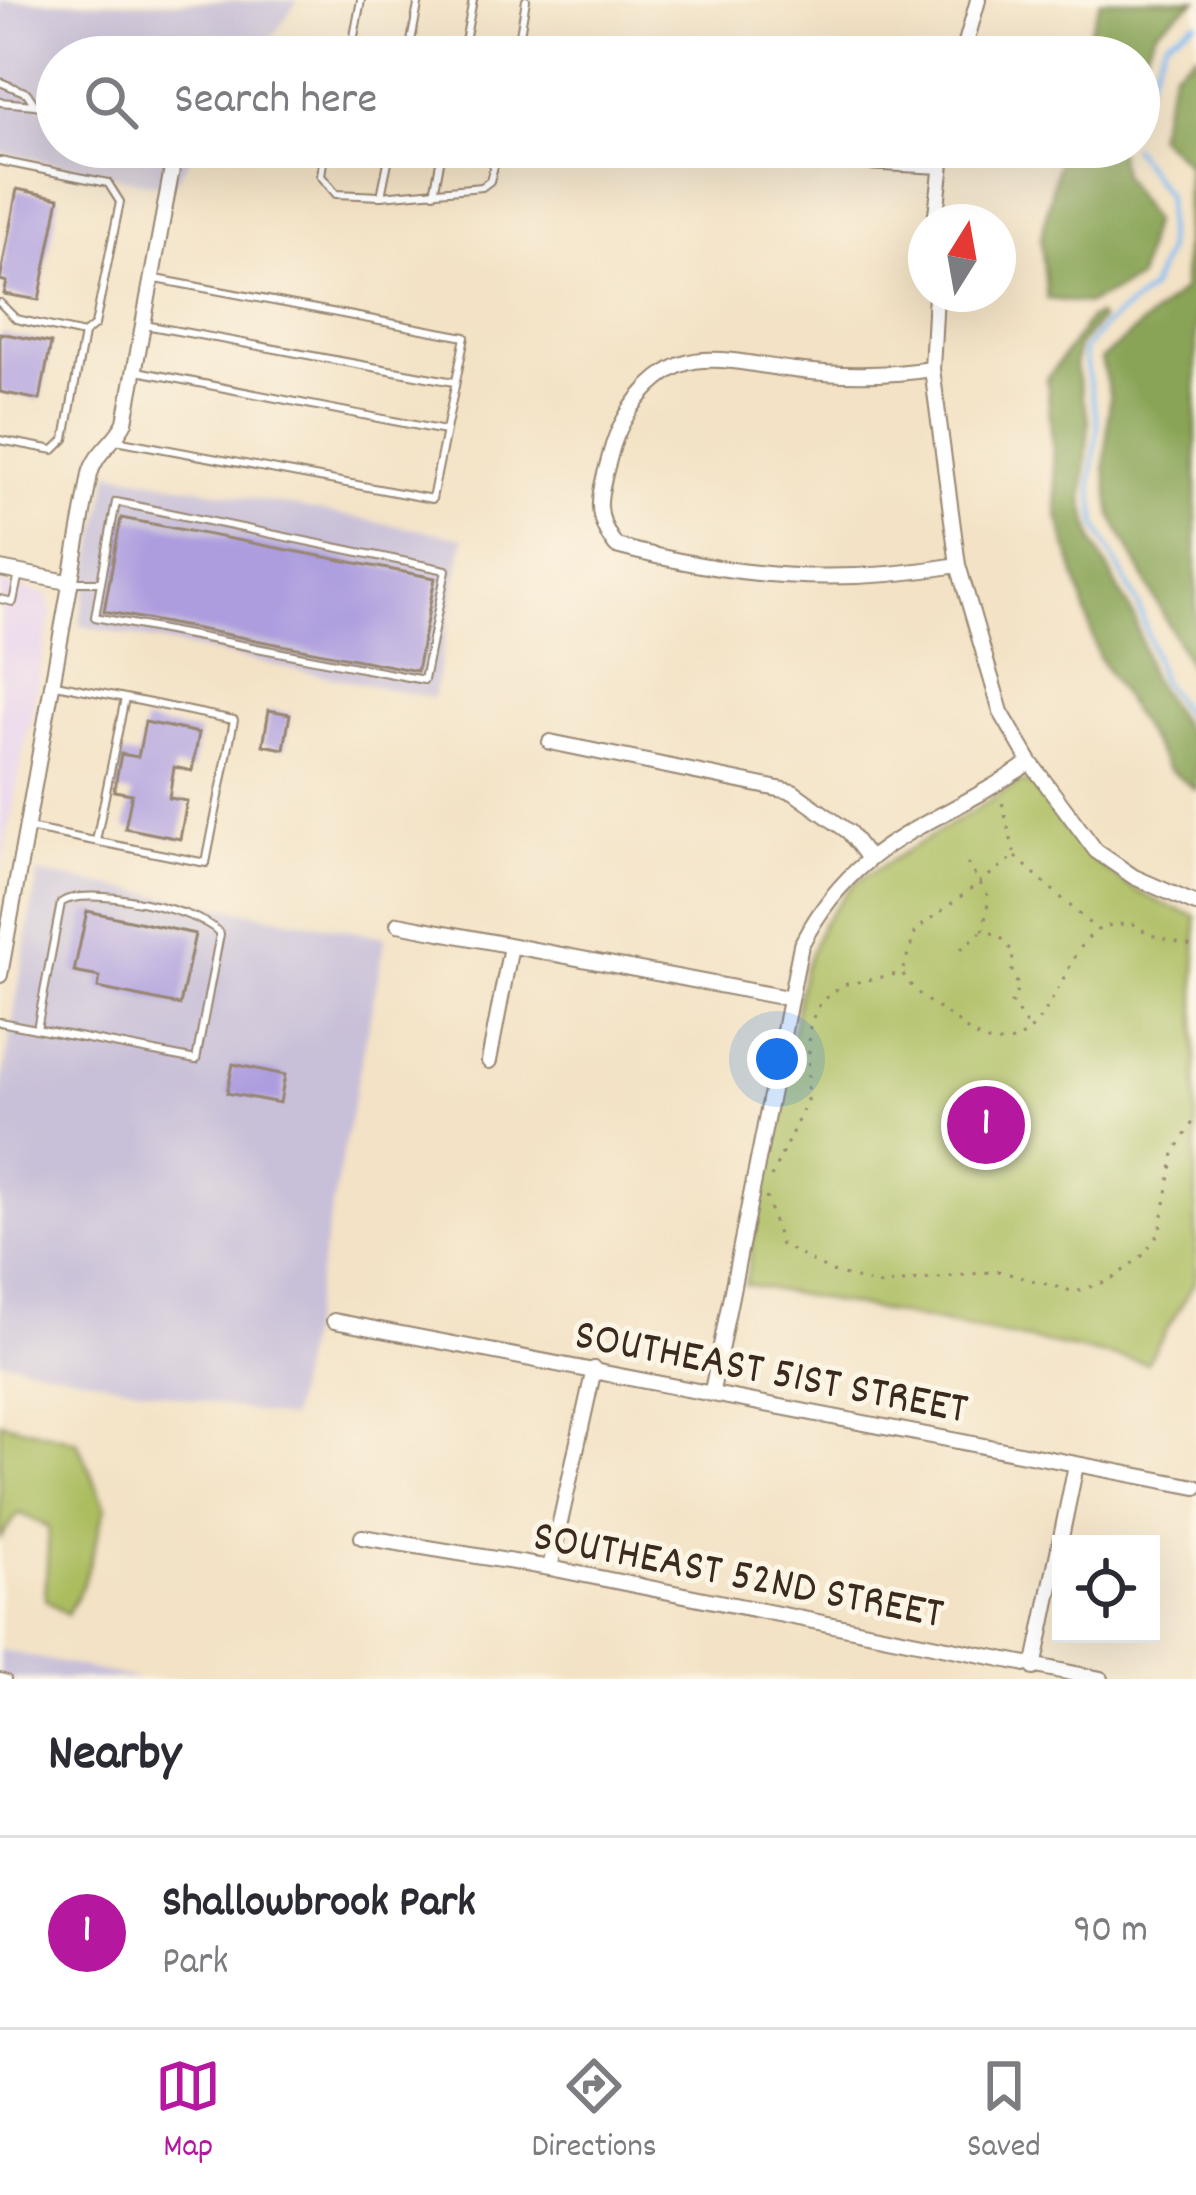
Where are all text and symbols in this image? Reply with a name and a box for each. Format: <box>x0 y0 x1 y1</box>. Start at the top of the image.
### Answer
search box <box>36 36 1160 168</box>
icon: search <box>78 69 144 135</box>
text: Search here <box>174 70 377 134</box>
north arrow <box>908 204 1016 312</box>
your location <box>747 1029 807 1089</box>
pin: 1 <box>947 1080 1025 1170</box>
street label: SOUTHEAST 51ST STREET <box>569 1305 973 1444</box>
street label: SOUTHEAST 52ND STREET <box>527 1507 948 1649</box>
map controls <box>1052 1535 1160 1643</box>
button: locate <box>1052 1535 1160 1643</box>
text: Nearby <box>48 1721 181 1793</box>
text: Shallowbrook Park <box>162 1873 476 1937</box>
text: 1 <box>83 1905 91 1960</box>
text: 90 m <box>1073 1905 1148 1960</box>
text: Park <box>162 1937 228 1992</box>
tab: Map <box>155 2053 221 2172</box>
tab: Directions <box>532 2053 657 2172</box>
tab: Saved <box>967 2053 1041 2172</box>

